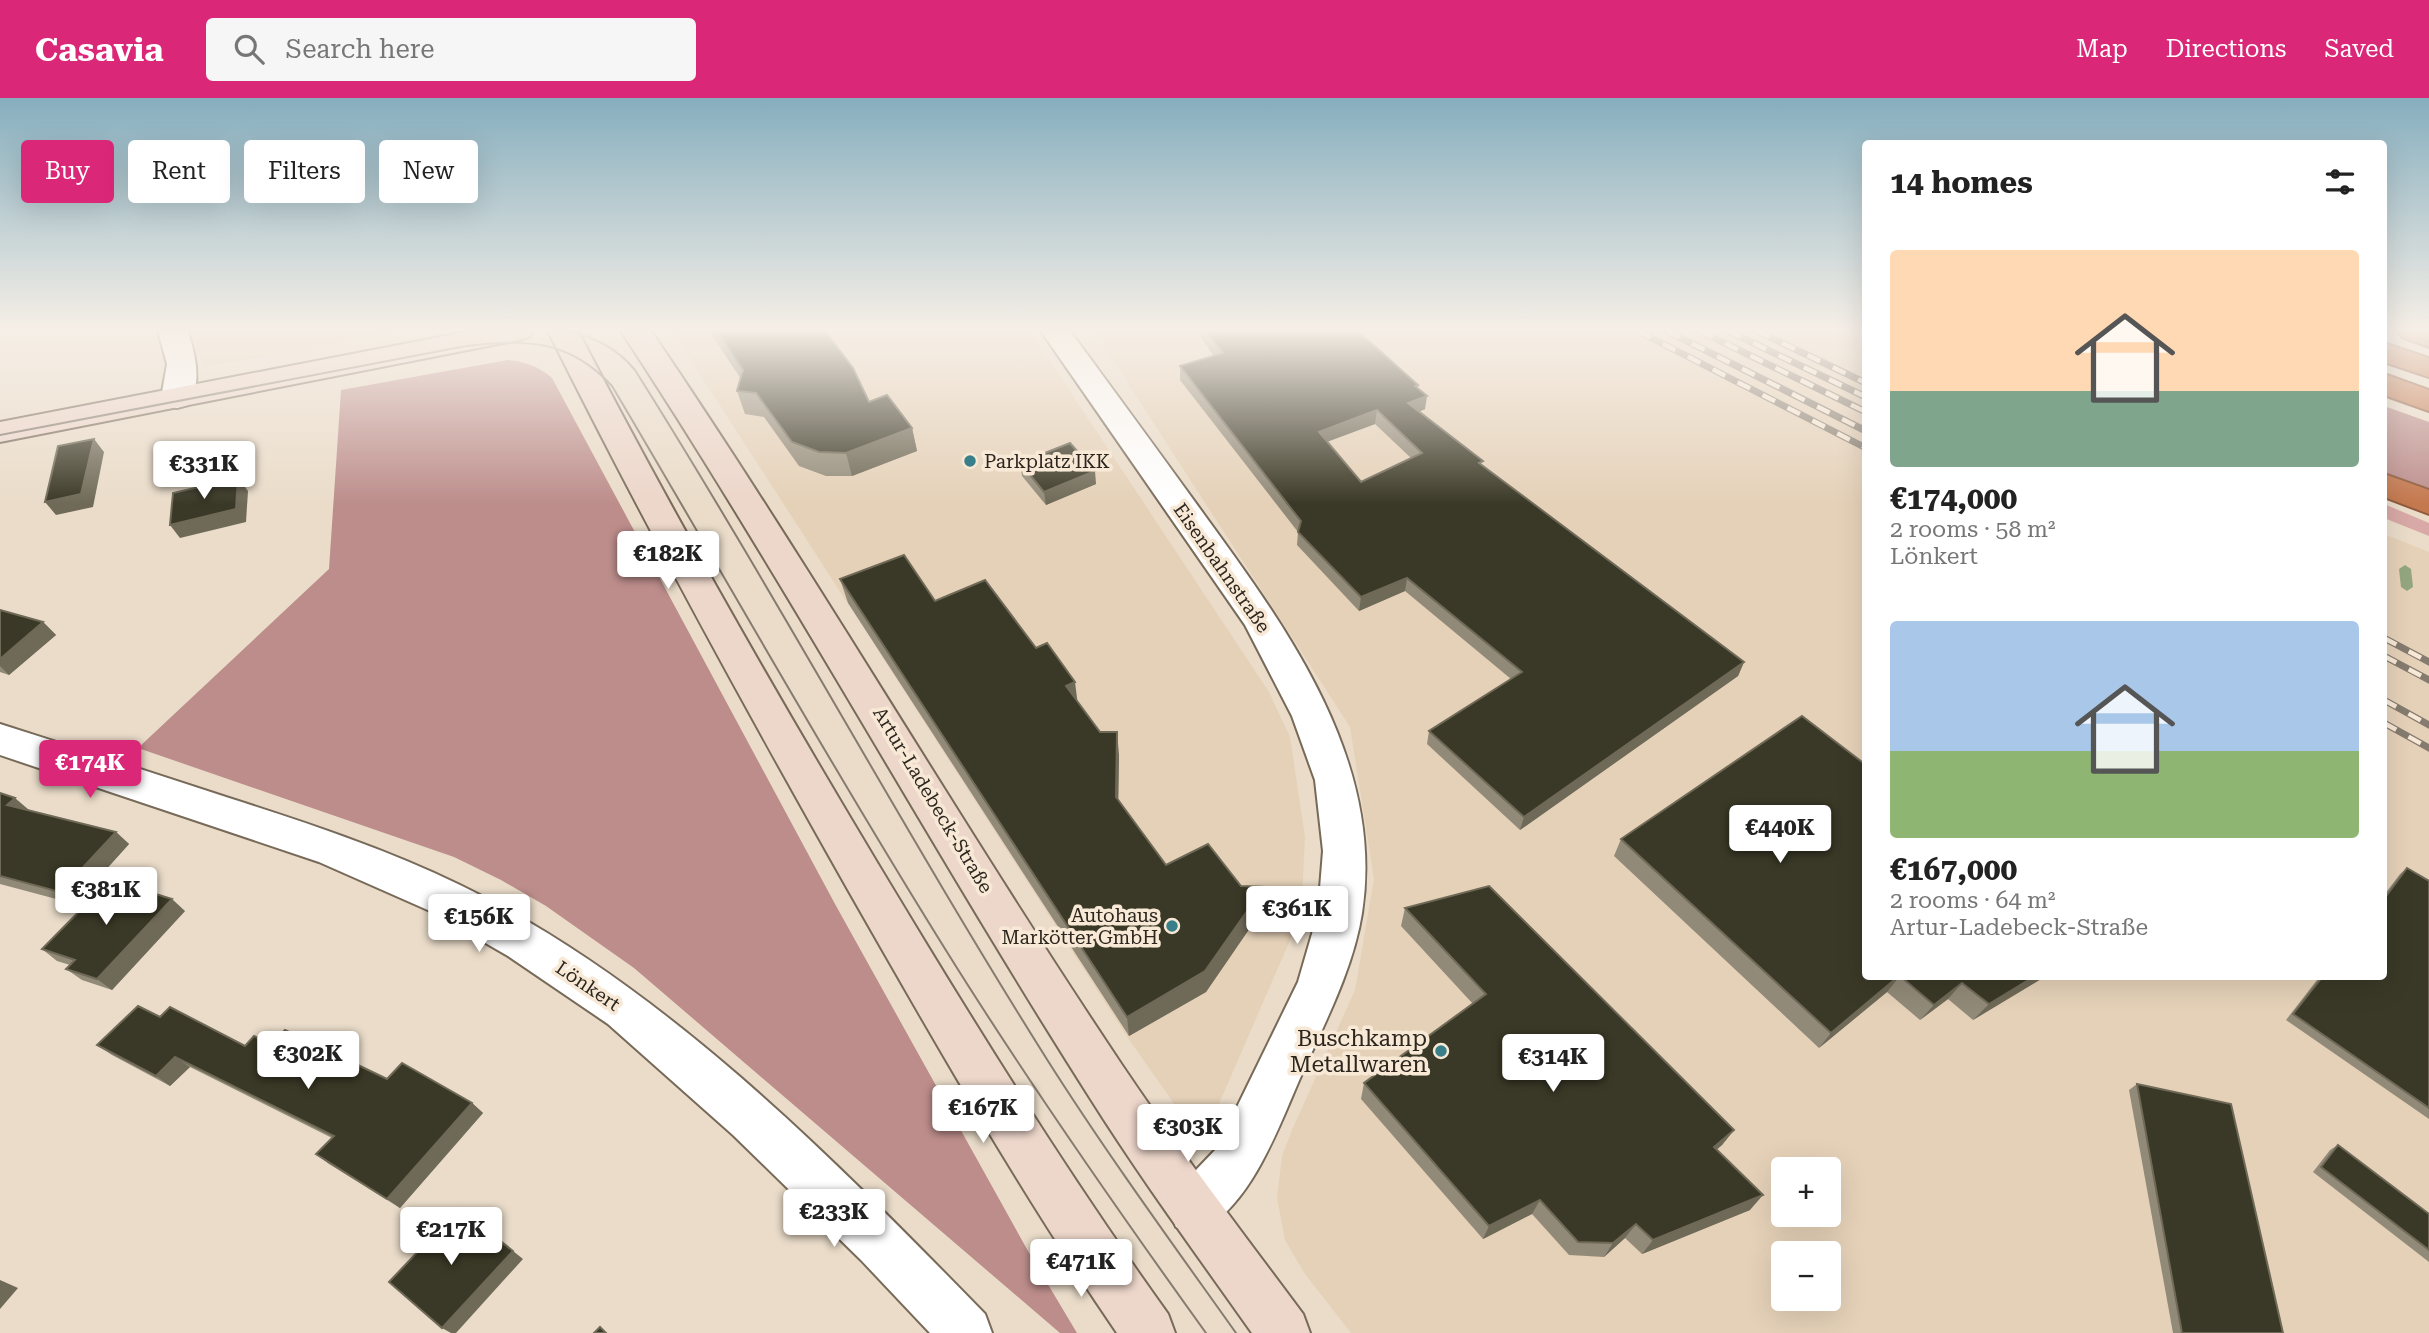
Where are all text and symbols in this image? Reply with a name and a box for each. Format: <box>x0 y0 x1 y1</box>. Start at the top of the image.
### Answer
search box <box>206 18 696 81</box>
text: Casavia <box>35 30 164 69</box>
icon: search <box>230 30 268 68</box>
text: Search here <box>286 34 434 64</box>
text: Map <box>2076 35 2128 63</box>
text: Directions <box>2166 35 2286 63</box>
text: Saved <box>2324 35 2394 63</box>
chip: Buy <box>21 140 114 203</box>
chip: Rent <box>128 140 230 203</box>
chip: Filters <box>244 140 365 203</box>
chip: New <box>379 140 478 203</box>
icon: filters <box>2321 163 2359 201</box>
text: 14 homes <box>1890 165 2033 200</box>
icon: home <box>2062 295 2188 421</box>
pin: €331K <box>155 442 253 501</box>
text: €331K <box>169 450 239 477</box>
place label: Parkplatz IKK <box>984 450 1110 473</box>
marker: Parkplatz IKK <box>962 453 978 469</box>
text: €174,000 <box>1890 481 2017 516</box>
street label: Eisenbahnstraße <box>1169 499 1275 637</box>
text: 2 rooms · 58 m² <box>1890 516 2056 543</box>
pin: €182K <box>619 532 717 591</box>
text: €182K <box>633 540 703 567</box>
text: Lönkert <box>1890 543 1978 570</box>
icon: home <box>2062 666 2188 792</box>
street label: Artur-Ladebeck-Straße <box>868 703 998 897</box>
pin: €174K <box>41 740 139 800</box>
text: €174K <box>55 749 125 776</box>
pin: €440K <box>1731 806 1829 865</box>
text: €440K <box>1745 814 1815 841</box>
text: €167,000 <box>1890 852 2017 887</box>
pin: €381K <box>57 868 155 927</box>
text: €381K <box>71 876 141 903</box>
pin: €361K <box>1248 886 1346 946</box>
text: 2 rooms · 64 m² <box>1890 887 2056 914</box>
pin: €156K <box>430 894 528 954</box>
text: €361K <box>1262 895 1332 922</box>
text: €156K <box>444 903 514 930</box>
place label: Autohaus Markötter GmbH <box>1002 904 1158 949</box>
text: Artur-Ladebeck-Straße <box>1890 914 2148 941</box>
marker: Autohaus Markötter GmbH <box>1164 918 1180 934</box>
street label: Lönkert <box>551 956 625 1016</box>
place label: Buschkamp Metallwaren <box>1290 1025 1427 1078</box>
pin: €302K <box>259 1032 357 1091</box>
pin: €314K <box>1504 1034 1602 1094</box>
text: €302K <box>273 1040 343 1067</box>
marker: Buschkamp Metallwaren <box>1433 1043 1449 1059</box>
text: €314K <box>1518 1043 1588 1070</box>
pin: €167K <box>934 1086 1032 1145</box>
text: €167K <box>948 1094 1018 1121</box>
pin: €303K <box>1139 1104 1237 1164</box>
text: €303K <box>1153 1113 1223 1140</box>
map controls <box>1771 1157 1841 1311</box>
button: + <box>1771 1157 1841 1227</box>
pin: €233K <box>785 1190 883 1249</box>
text: €233K <box>799 1198 869 1225</box>
pin: €217K <box>402 1208 500 1267</box>
text: €217K <box>416 1216 486 1243</box>
pin: €471K <box>1032 1240 1130 1299</box>
button: − <box>1771 1241 1841 1311</box>
text: €471K <box>1046 1248 1116 1275</box>

